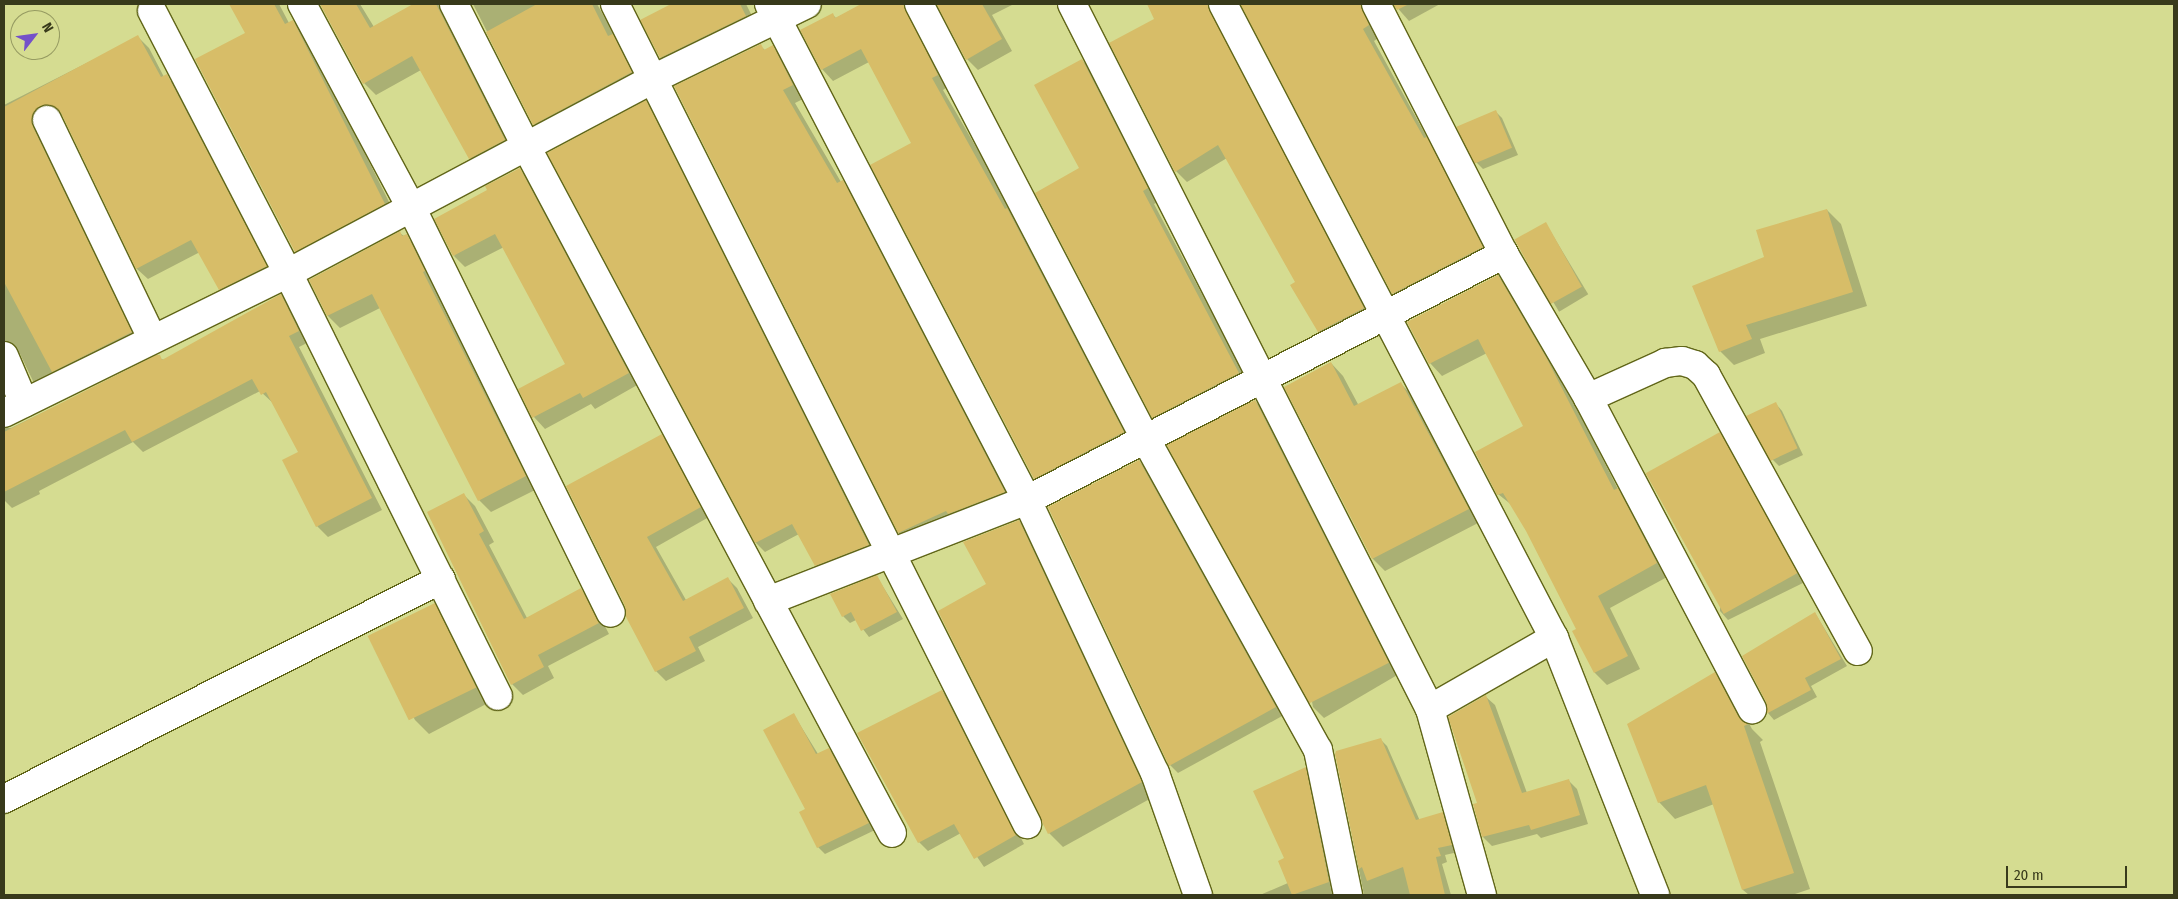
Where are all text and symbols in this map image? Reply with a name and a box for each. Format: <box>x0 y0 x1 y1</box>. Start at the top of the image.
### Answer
north arrow <box>10 10 60 60</box>
text: N <box>38 20 57 36</box>
scale bar <box>2008 856 2129 888</box>
text: 20 m <box>2014 866 2044 884</box>

